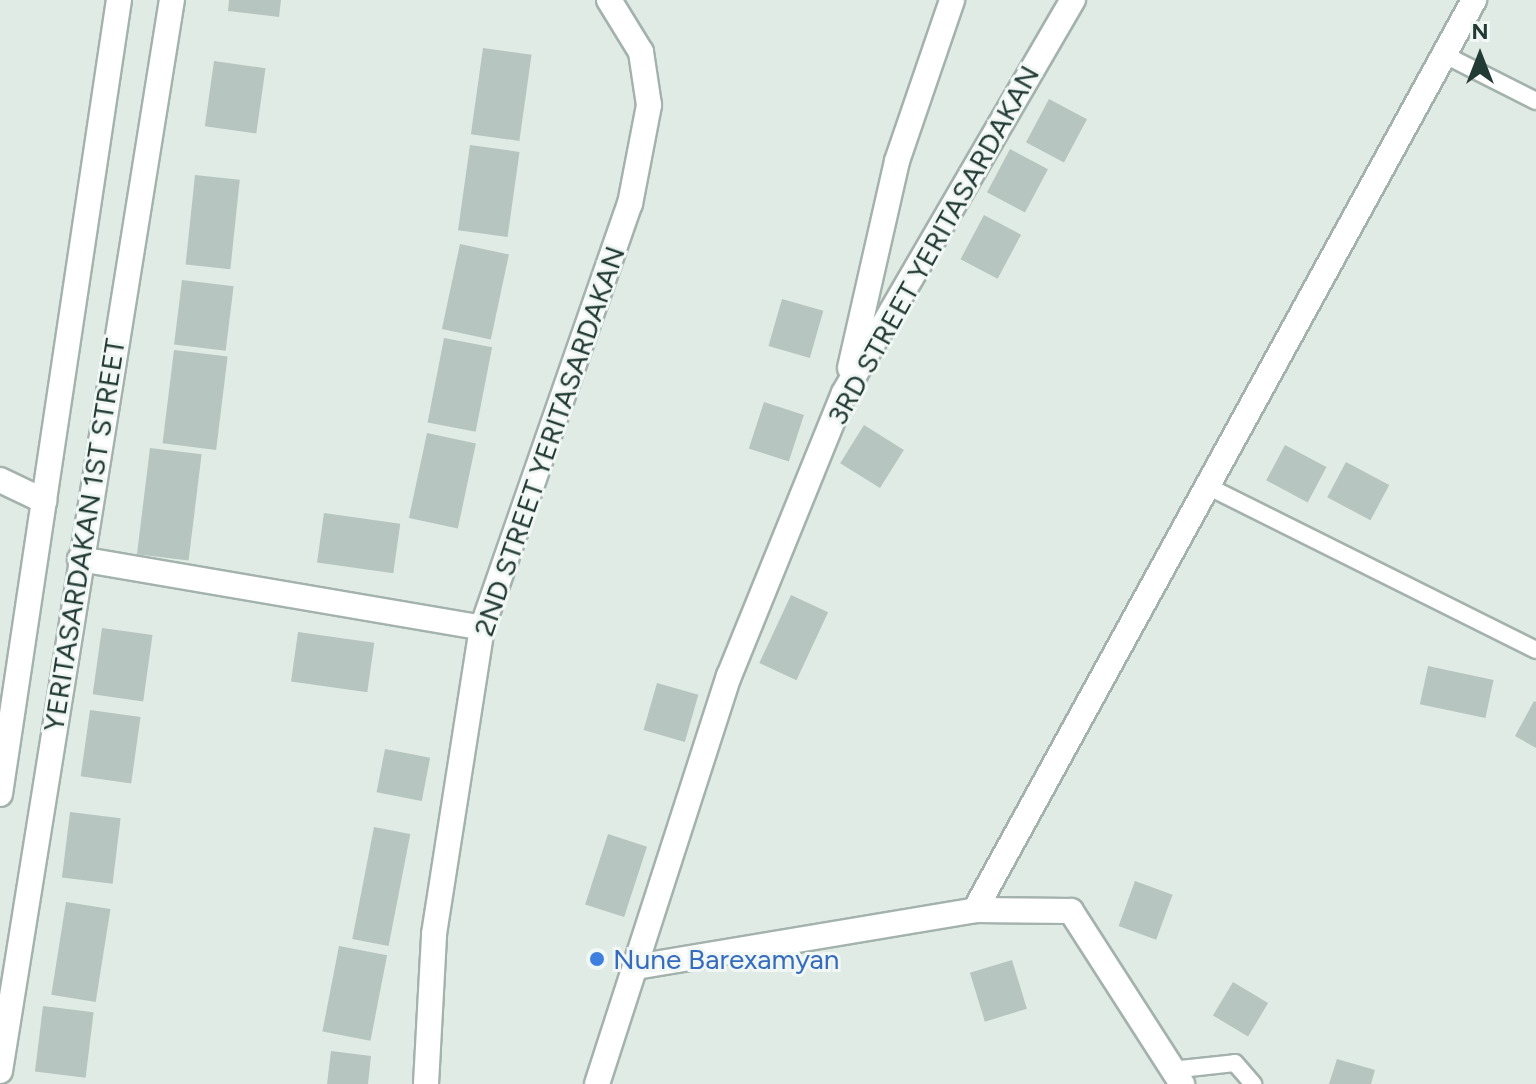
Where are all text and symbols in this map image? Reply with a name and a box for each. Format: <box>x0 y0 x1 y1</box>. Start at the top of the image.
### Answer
north arrow <box>1440 16 1520 96</box>
text: N <box>1471 18 1489 45</box>
street label: 3RD STREET YERITASARDAKAN <box>820 60 1046 430</box>
street label: 2ND STREET YERITASARDAKAN <box>466 242 632 640</box>
street label: YERITASARDAKAN 1ST STREET <box>36 336 132 734</box>
place label: Nune Barexamyan <box>613 942 839 976</box>
marker: Nune Barexamyan <box>588 950 606 968</box>

